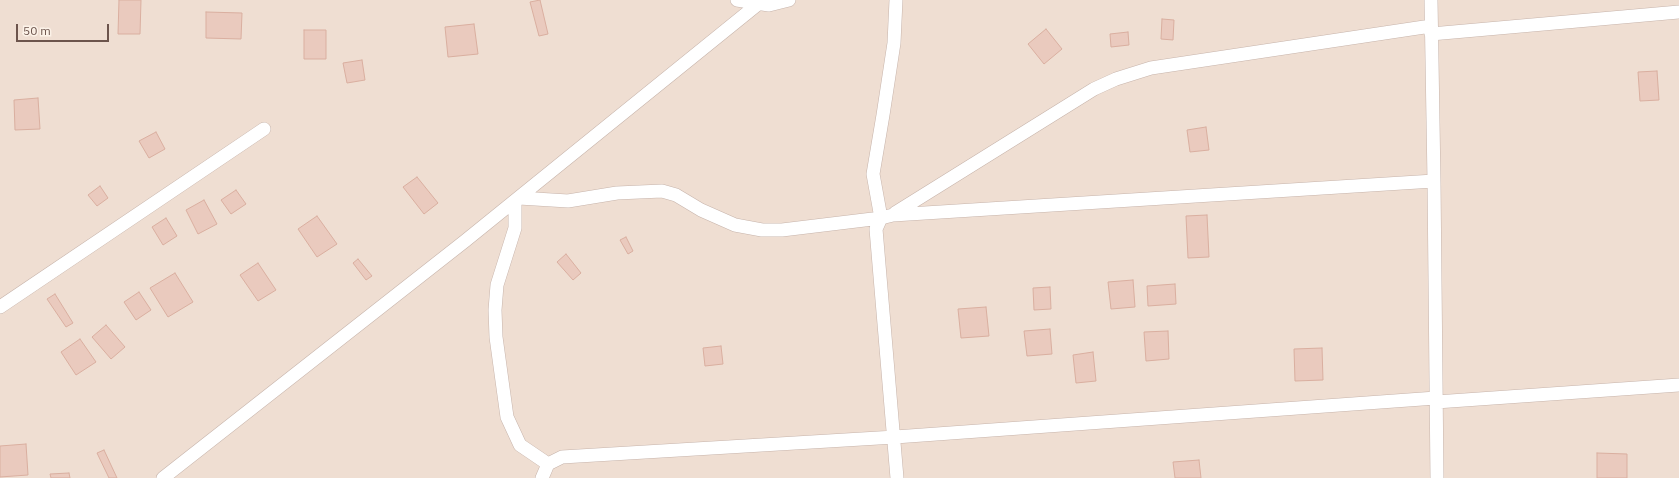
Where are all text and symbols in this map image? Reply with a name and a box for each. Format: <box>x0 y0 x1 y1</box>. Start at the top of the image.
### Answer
scale bar <box>18 16 111 42</box>
text: 50 m <box>23 23 51 38</box>

